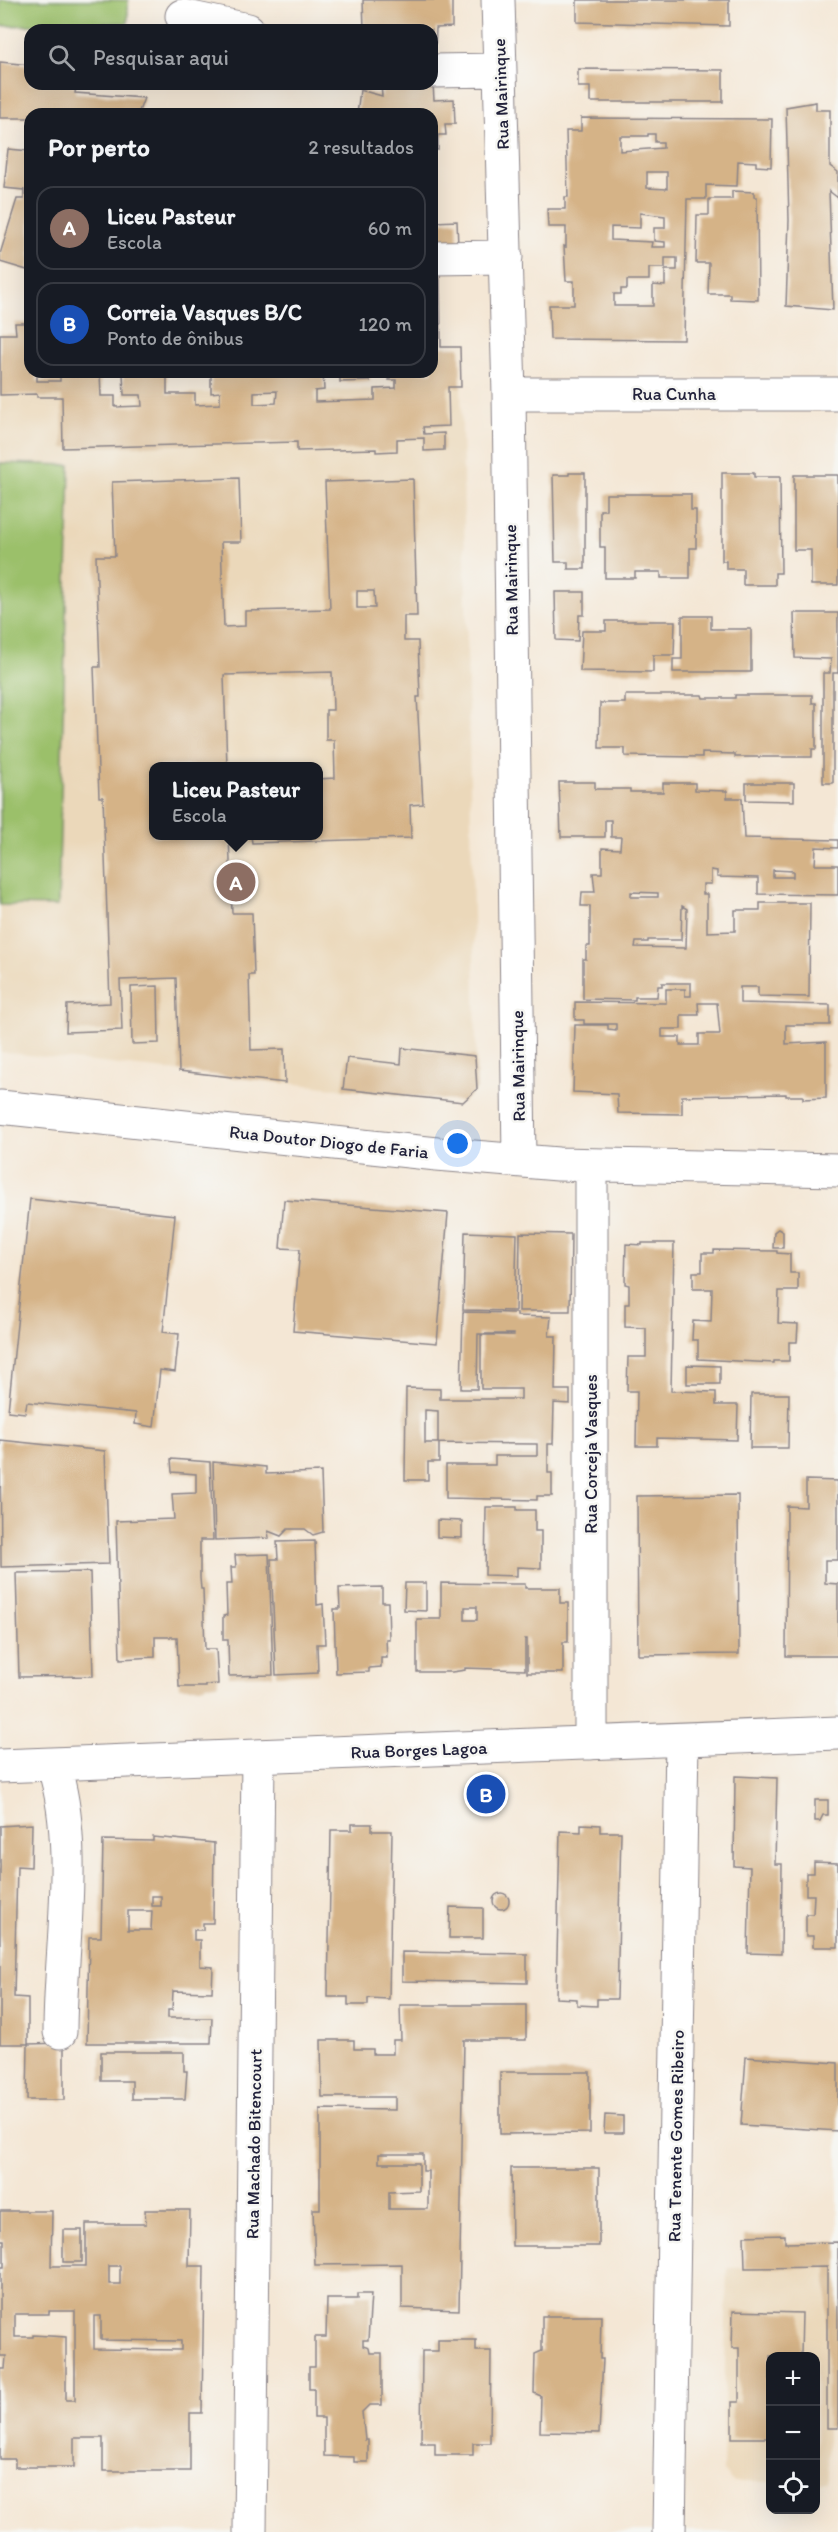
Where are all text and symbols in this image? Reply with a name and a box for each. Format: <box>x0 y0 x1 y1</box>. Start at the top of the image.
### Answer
search box <box>24 24 438 90</box>
street label: Rua Mairinque <box>488 38 514 150</box>
icon: search <box>45 41 78 74</box>
text: Pesquisar aqui <box>93 44 229 71</box>
text: Por perto <box>48 131 150 163</box>
text: 2 resultados <box>308 135 414 159</box>
text: Liceu Pasteur <box>107 203 235 230</box>
text: A <box>63 216 76 240</box>
text: 60 m <box>368 216 412 240</box>
text: Escola <box>107 230 162 254</box>
text: Correia Vasques B/C <box>107 299 302 326</box>
text: B <box>63 312 76 336</box>
text: 120 m <box>359 312 412 336</box>
text: Ponto de ônibus <box>107 326 244 350</box>
street label: Rua Cunha <box>632 383 717 405</box>
street label: Rua Mairinque <box>499 524 523 636</box>
popup <box>149 762 323 840</box>
text: Liceu Pasteur <box>172 776 300 803</box>
text: Escola <box>172 803 227 827</box>
pin: A <box>216 860 256 904</box>
street label: Rua Mairinque <box>506 1010 530 1122</box>
street label: Rua Doutor Diogo de Faria <box>228 1121 430 1163</box>
your location <box>443 1129 472 1158</box>
street label: Rua Corceja Vasques <box>580 1374 602 1534</box>
street label: Rua Borges Lagoa <box>350 1737 488 1763</box>
pin: B <box>466 1772 506 1816</box>
street label: Rua Tenente Gomes Ribeiro <box>663 2030 689 2242</box>
street label: Rua Machado Bitencourt <box>241 2048 267 2239</box>
map controls <box>766 2352 820 2514</box>
button: + <box>766 2352 820 2406</box>
button: − <box>766 2406 820 2460</box>
button: locate <box>766 2460 820 2514</box>

